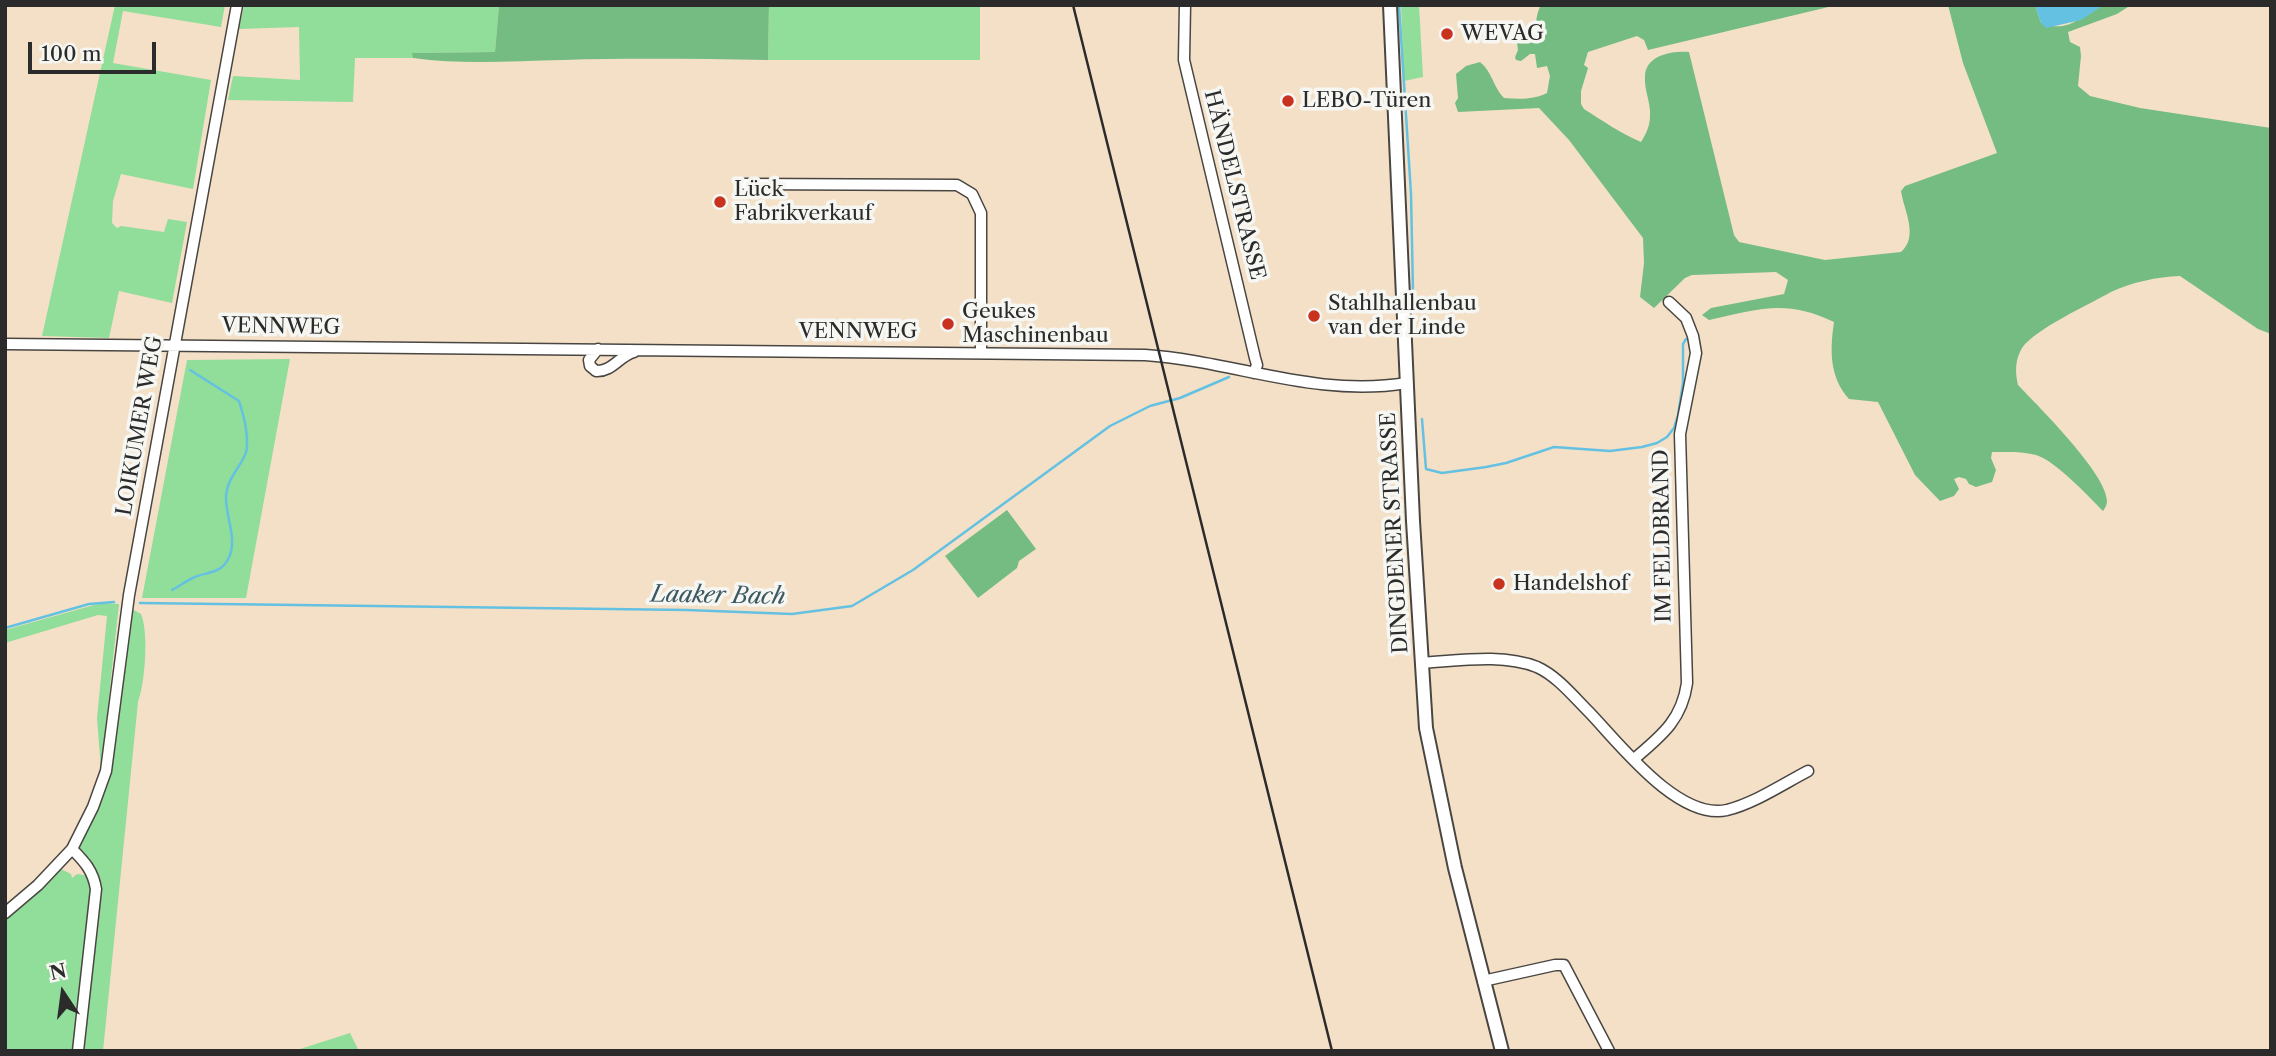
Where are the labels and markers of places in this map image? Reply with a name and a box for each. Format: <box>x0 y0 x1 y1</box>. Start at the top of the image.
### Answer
place label: WEVAG <box>1461 21 1544 47</box>
marker: WEVAG <box>1439 26 1455 42</box>
place label: LEBO-Türen <box>1302 88 1431 114</box>
marker: LEBO-Türen <box>1280 93 1296 109</box>
place label: Lück Fabrikverkauf <box>734 177 872 227</box>
marker: Lück Fabrikverkauf <box>712 194 728 210</box>
place label: Stahlhallenbau van der Linde <box>1328 291 1477 341</box>
place label: Geukes Maschinenbau <box>962 299 1109 349</box>
marker: Stahlhallenbau van der Linde <box>1306 308 1322 324</box>
marker: Geukes Maschinenbau <box>940 316 956 332</box>
place label: Handelshof <box>1513 571 1628 597</box>
marker: Handelshof <box>1491 576 1507 592</box>

